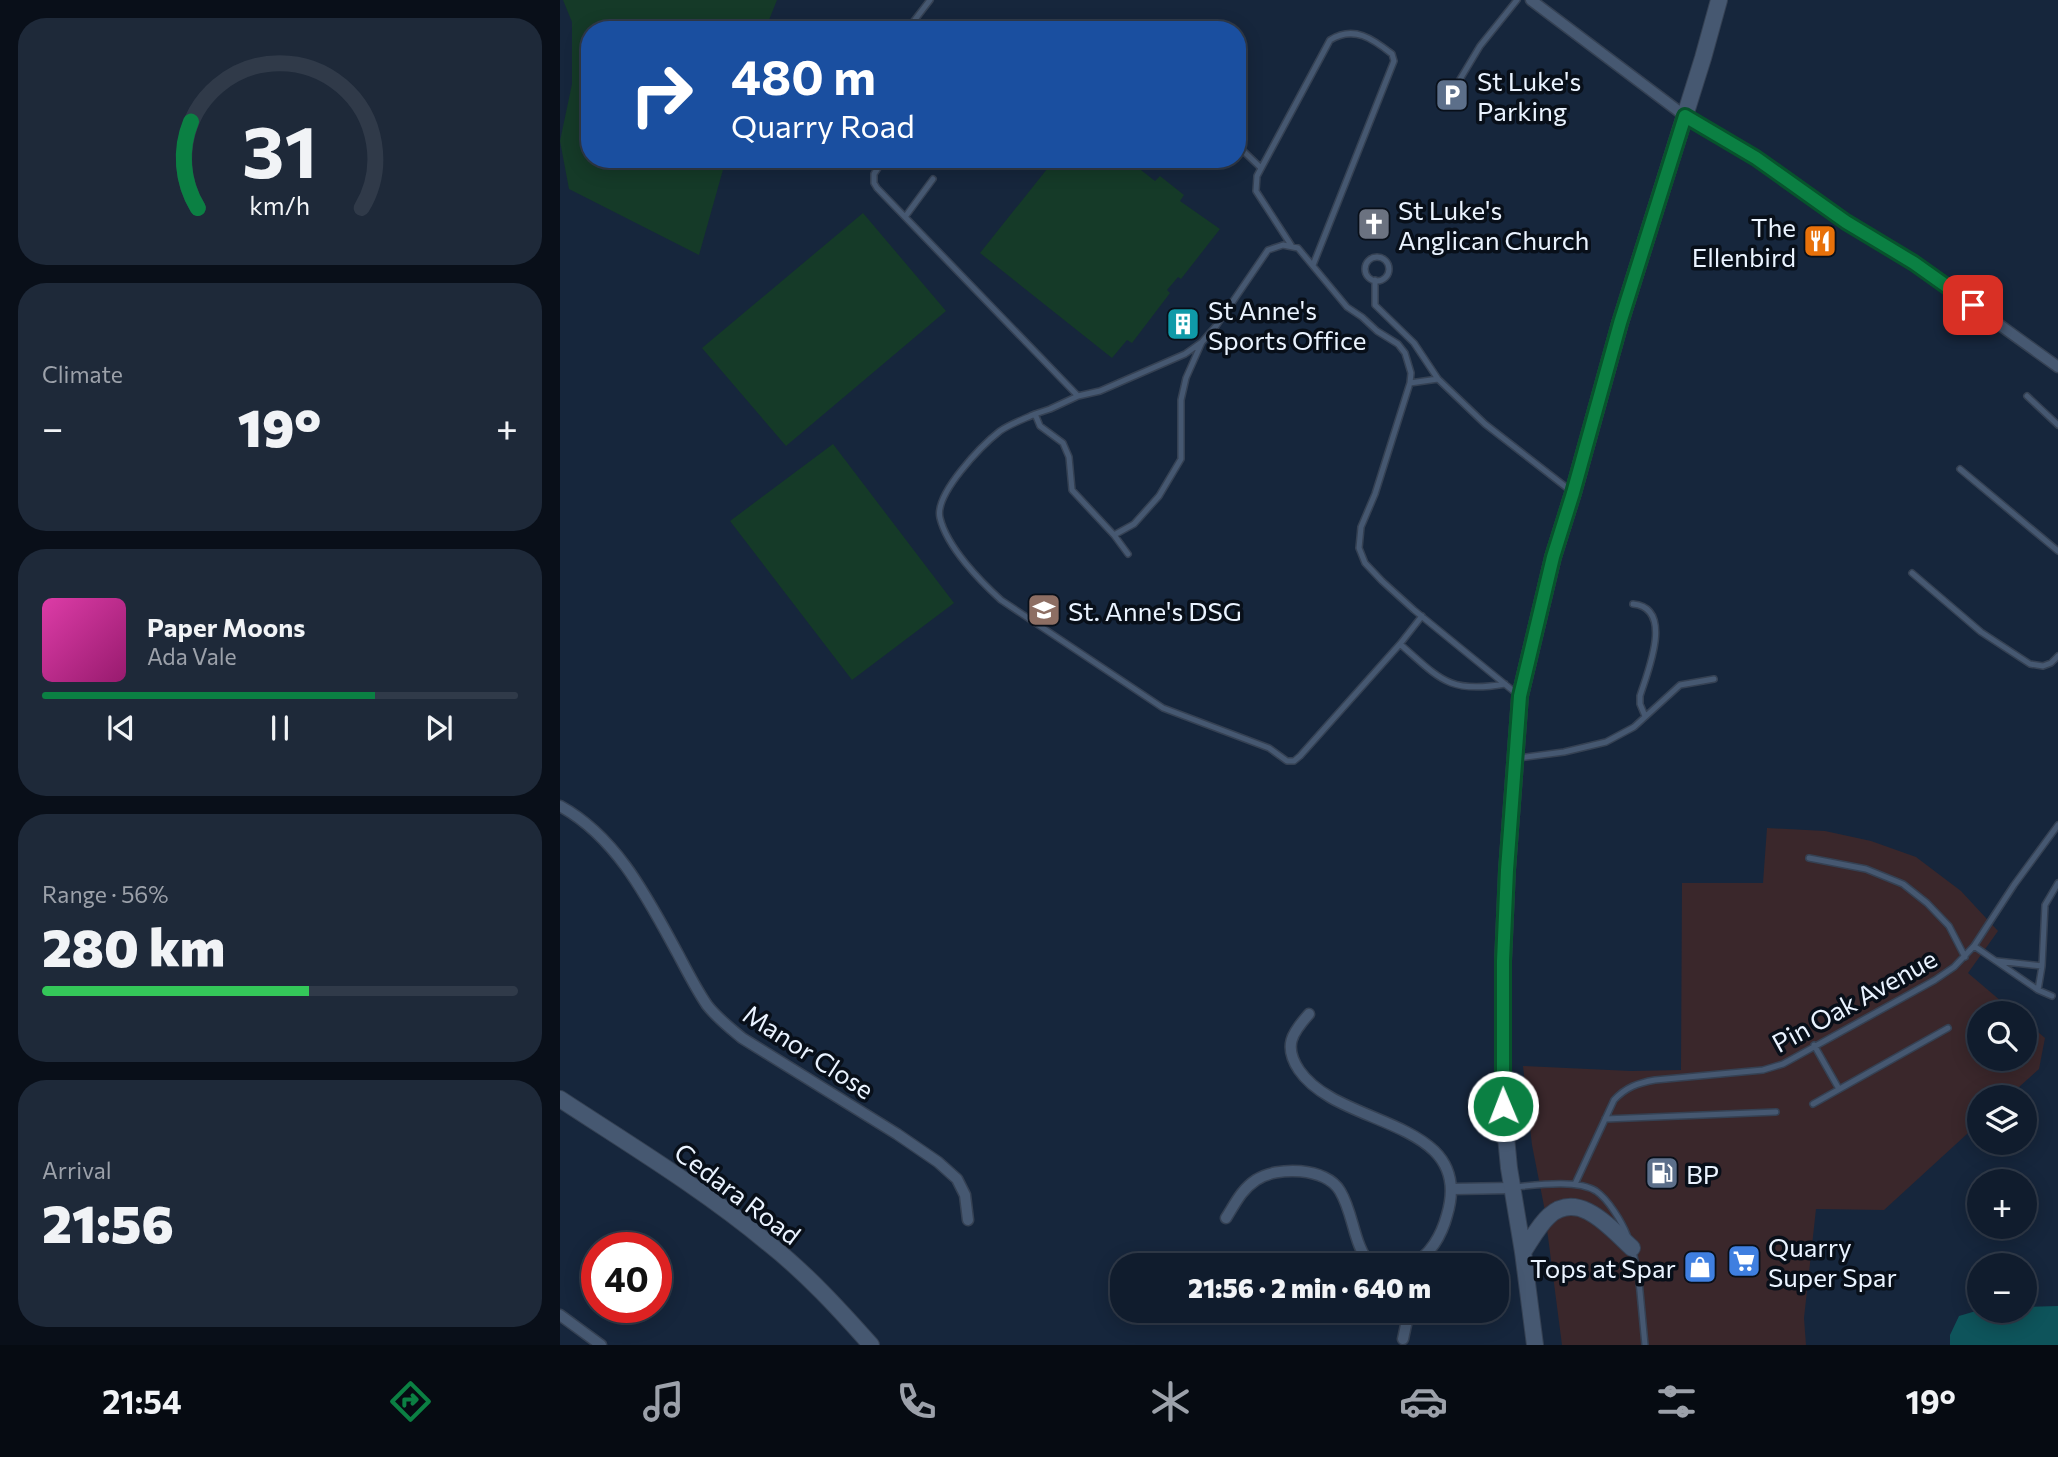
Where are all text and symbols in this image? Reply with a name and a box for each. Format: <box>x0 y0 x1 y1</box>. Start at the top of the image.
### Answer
text: 480 m <box>731 45 876 105</box>
icon: right <box>616 49 707 140</box>
place label: St Luke's Parking <box>1477 65 1581 126</box>
parking icon: St Luke's Parking <box>1433 76 1471 114</box>
text: 31 <box>242 104 318 193</box>
text: Quarry Road <box>731 105 915 145</box>
text: km/h <box>250 190 310 220</box>
place label: St Luke's Anglican Church <box>1398 194 1589 255</box>
church icon: St Luke's Anglican Church <box>1355 205 1393 243</box>
place label: The Ellenbird <box>1692 211 1796 272</box>
restaurant icon: The Ellenbird <box>1801 222 1839 260</box>
pin <box>1943 275 2003 335</box>
icon: arrive <box>1954 286 1992 324</box>
place label: St Anne's Sports Office <box>1208 294 1366 355</box>
building icon: St Anne's Sports Office <box>1164 305 1202 343</box>
text: Climate <box>42 360 123 388</box>
text: 19° <box>238 394 321 458</box>
text: − <box>42 403 64 450</box>
text: + <box>496 403 518 450</box>
school or university icon: St. Anne's DSG <box>1025 591 1063 629</box>
place label: St. Anne's DSG <box>1068 595 1242 626</box>
text: Paper Moons <box>147 611 305 642</box>
text: Ada Vale <box>147 642 237 670</box>
icon: previous <box>102 709 140 747</box>
icon: pause <box>261 709 299 747</box>
icon: next <box>420 709 458 747</box>
text: Range · 56% <box>42 880 169 908</box>
text: 280 km <box>42 914 225 978</box>
street label: Pin Oak Avenue <box>1766 942 1942 1058</box>
street label: Manor Close <box>738 997 880 1105</box>
map controls <box>1967 1001 2037 1323</box>
button: search <box>1967 1001 2037 1071</box>
position arrow <box>1466 1069 1540 1143</box>
button: layers <box>1967 1085 2037 1155</box>
street label: Cedara Road <box>669 1136 807 1250</box>
fuel station icon: BP <box>1643 1154 1681 1192</box>
text: Arrival <box>42 1156 112 1184</box>
place label: BP <box>1686 1158 1719 1189</box>
button: + <box>1967 1169 2037 1239</box>
text: 21:56 <box>42 1190 174 1254</box>
place label: Quarry Super Spar <box>1768 1231 1897 1292</box>
speed limit sign: 40 <box>581 1232 672 1323</box>
supermarket icon: Quarry Super Spar <box>1725 1242 1763 1280</box>
shop icon: Tops at Spar <box>1681 1248 1719 1286</box>
place label: Tops at Spar <box>1530 1252 1676 1283</box>
button: − <box>1967 1253 2037 1323</box>
text: 21:56 · 2 min · 640 m <box>1188 1272 1431 1303</box>
icon: directions <box>386 1377 435 1426</box>
icon: music <box>639 1377 688 1426</box>
icon: phone <box>892 1377 941 1426</box>
icon: climate <box>1146 1377 1195 1426</box>
icon: car <box>1399 1377 1448 1426</box>
icon: filters <box>1652 1377 1701 1426</box>
text: 21:54 <box>102 1381 182 1421</box>
text: 19° <box>1906 1381 1956 1421</box>

